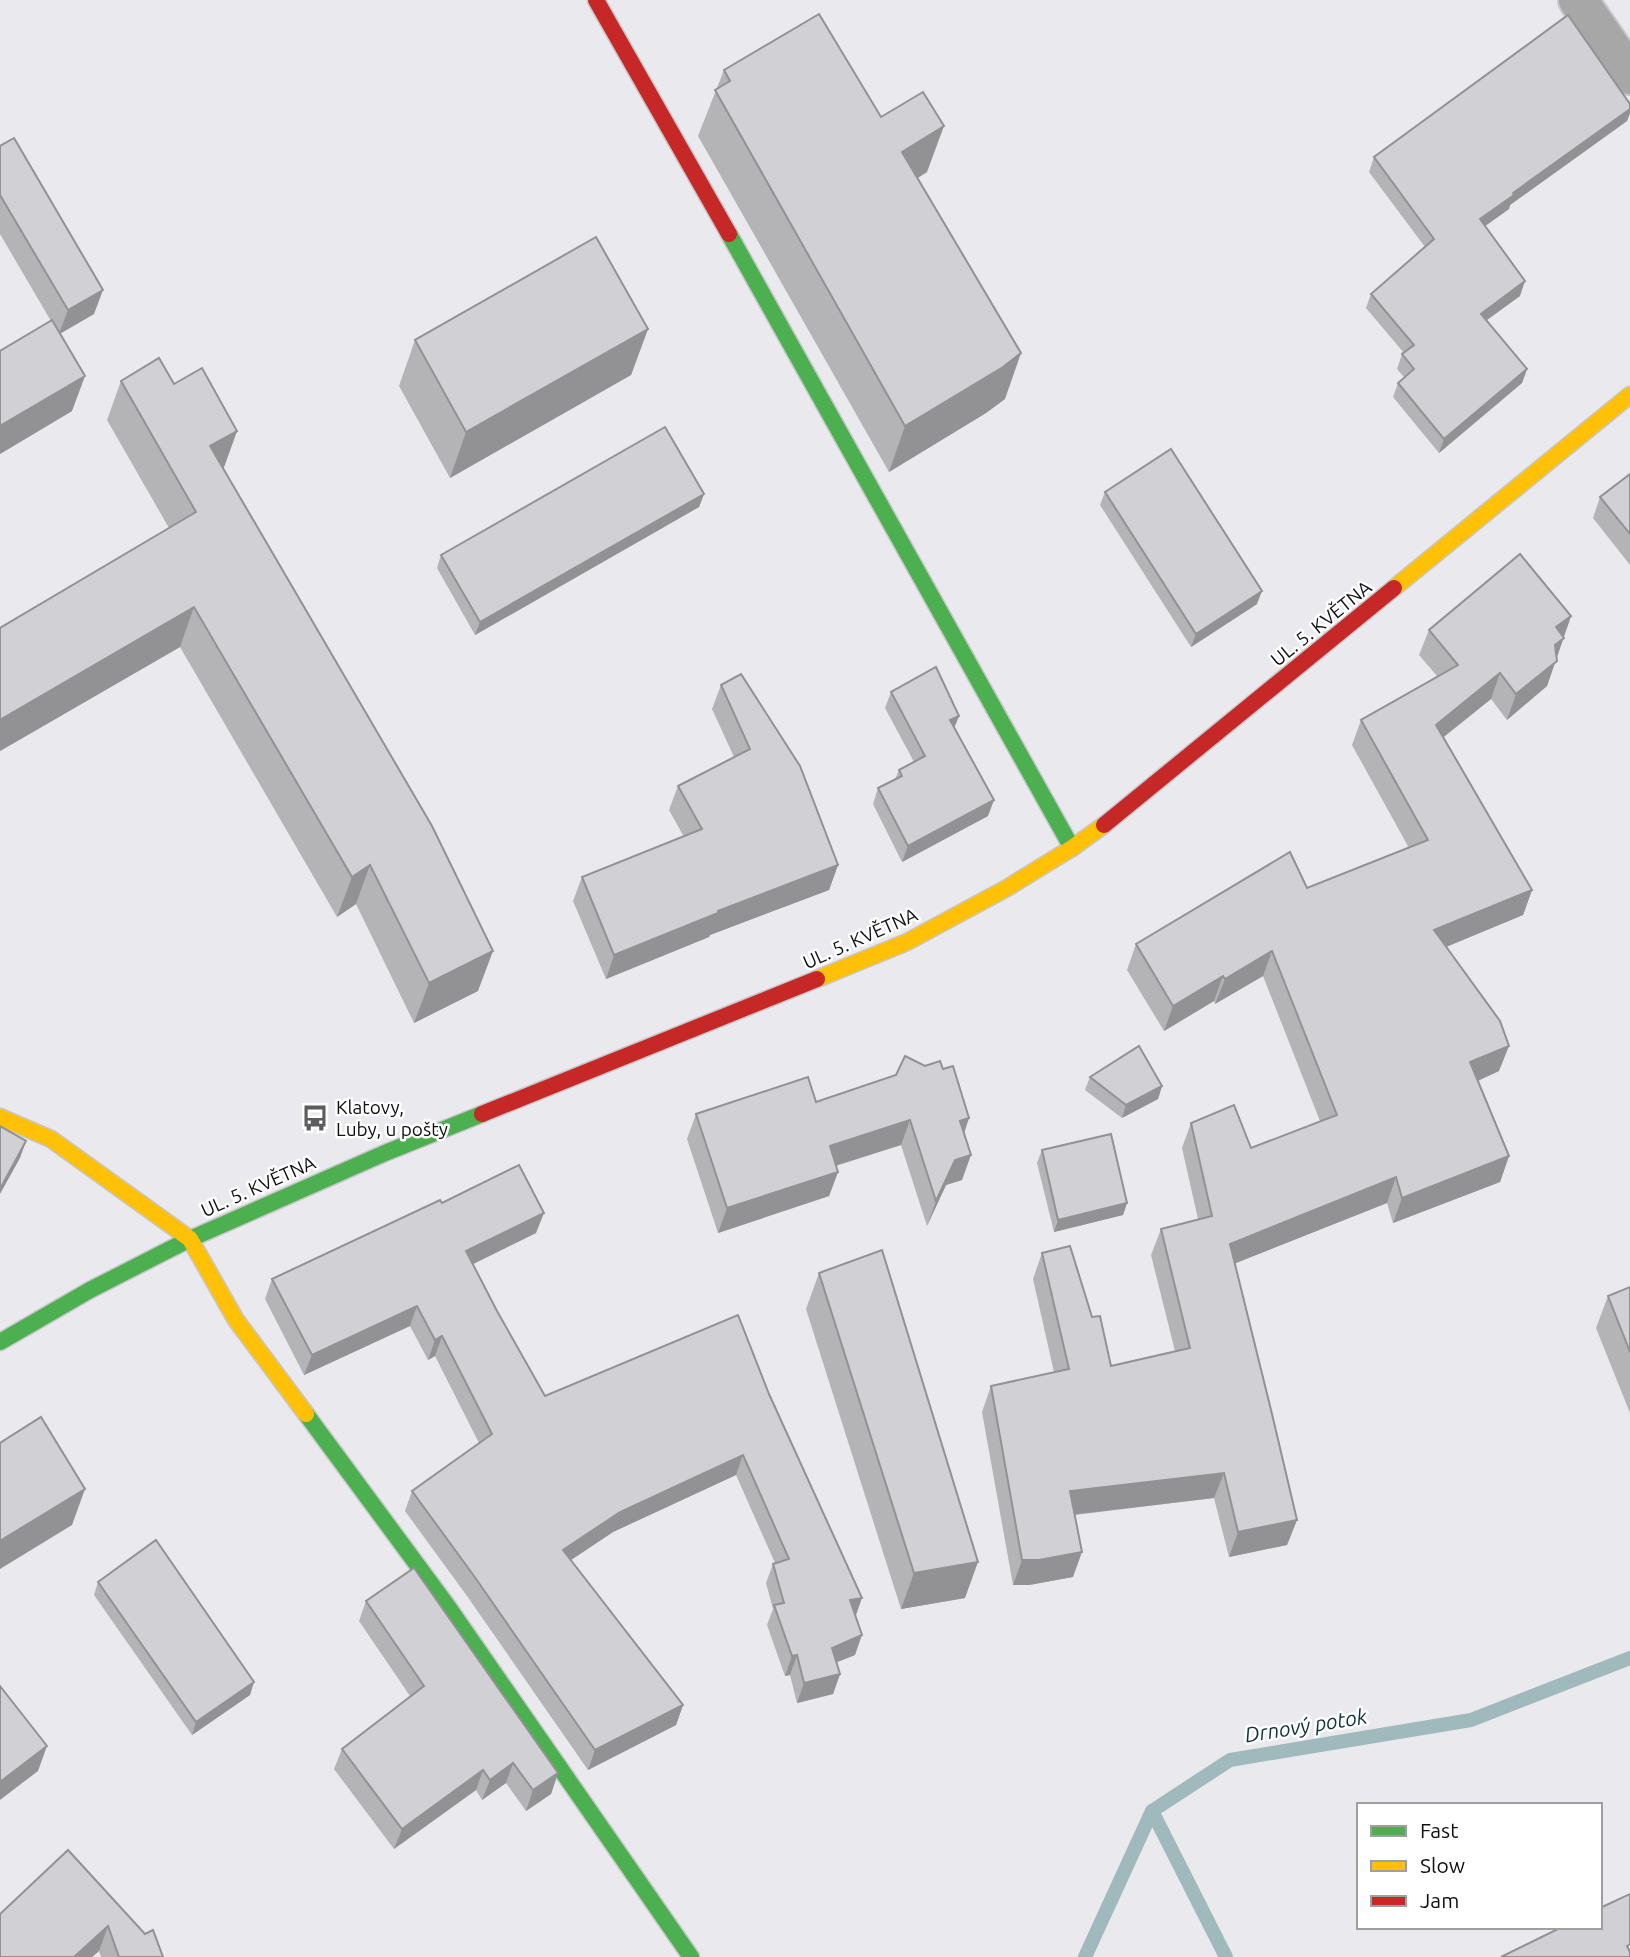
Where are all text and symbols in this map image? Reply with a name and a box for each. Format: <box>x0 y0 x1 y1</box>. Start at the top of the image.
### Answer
street label: UL. 5. KVĚTNA <box>1266 575 1376 670</box>
street label: UL. 5. KVĚTNA <box>799 903 921 973</box>
place label: Klatovy, Luby, u pošty <box>336 1096 448 1140</box>
bus stop icon: Klatovy, Luby, u pošty <box>300 1103 330 1133</box>
street label: UL. 5. KVĚTNA <box>197 1151 319 1221</box>
water label: Drnový potok <box>1243 1703 1369 1747</box>
legend <box>1357 1803 1602 1929</box>
text: Fast <box>1420 1818 1458 1842</box>
text: Slow <box>1420 1853 1465 1877</box>
text: Jam <box>1420 1888 1459 1912</box>

